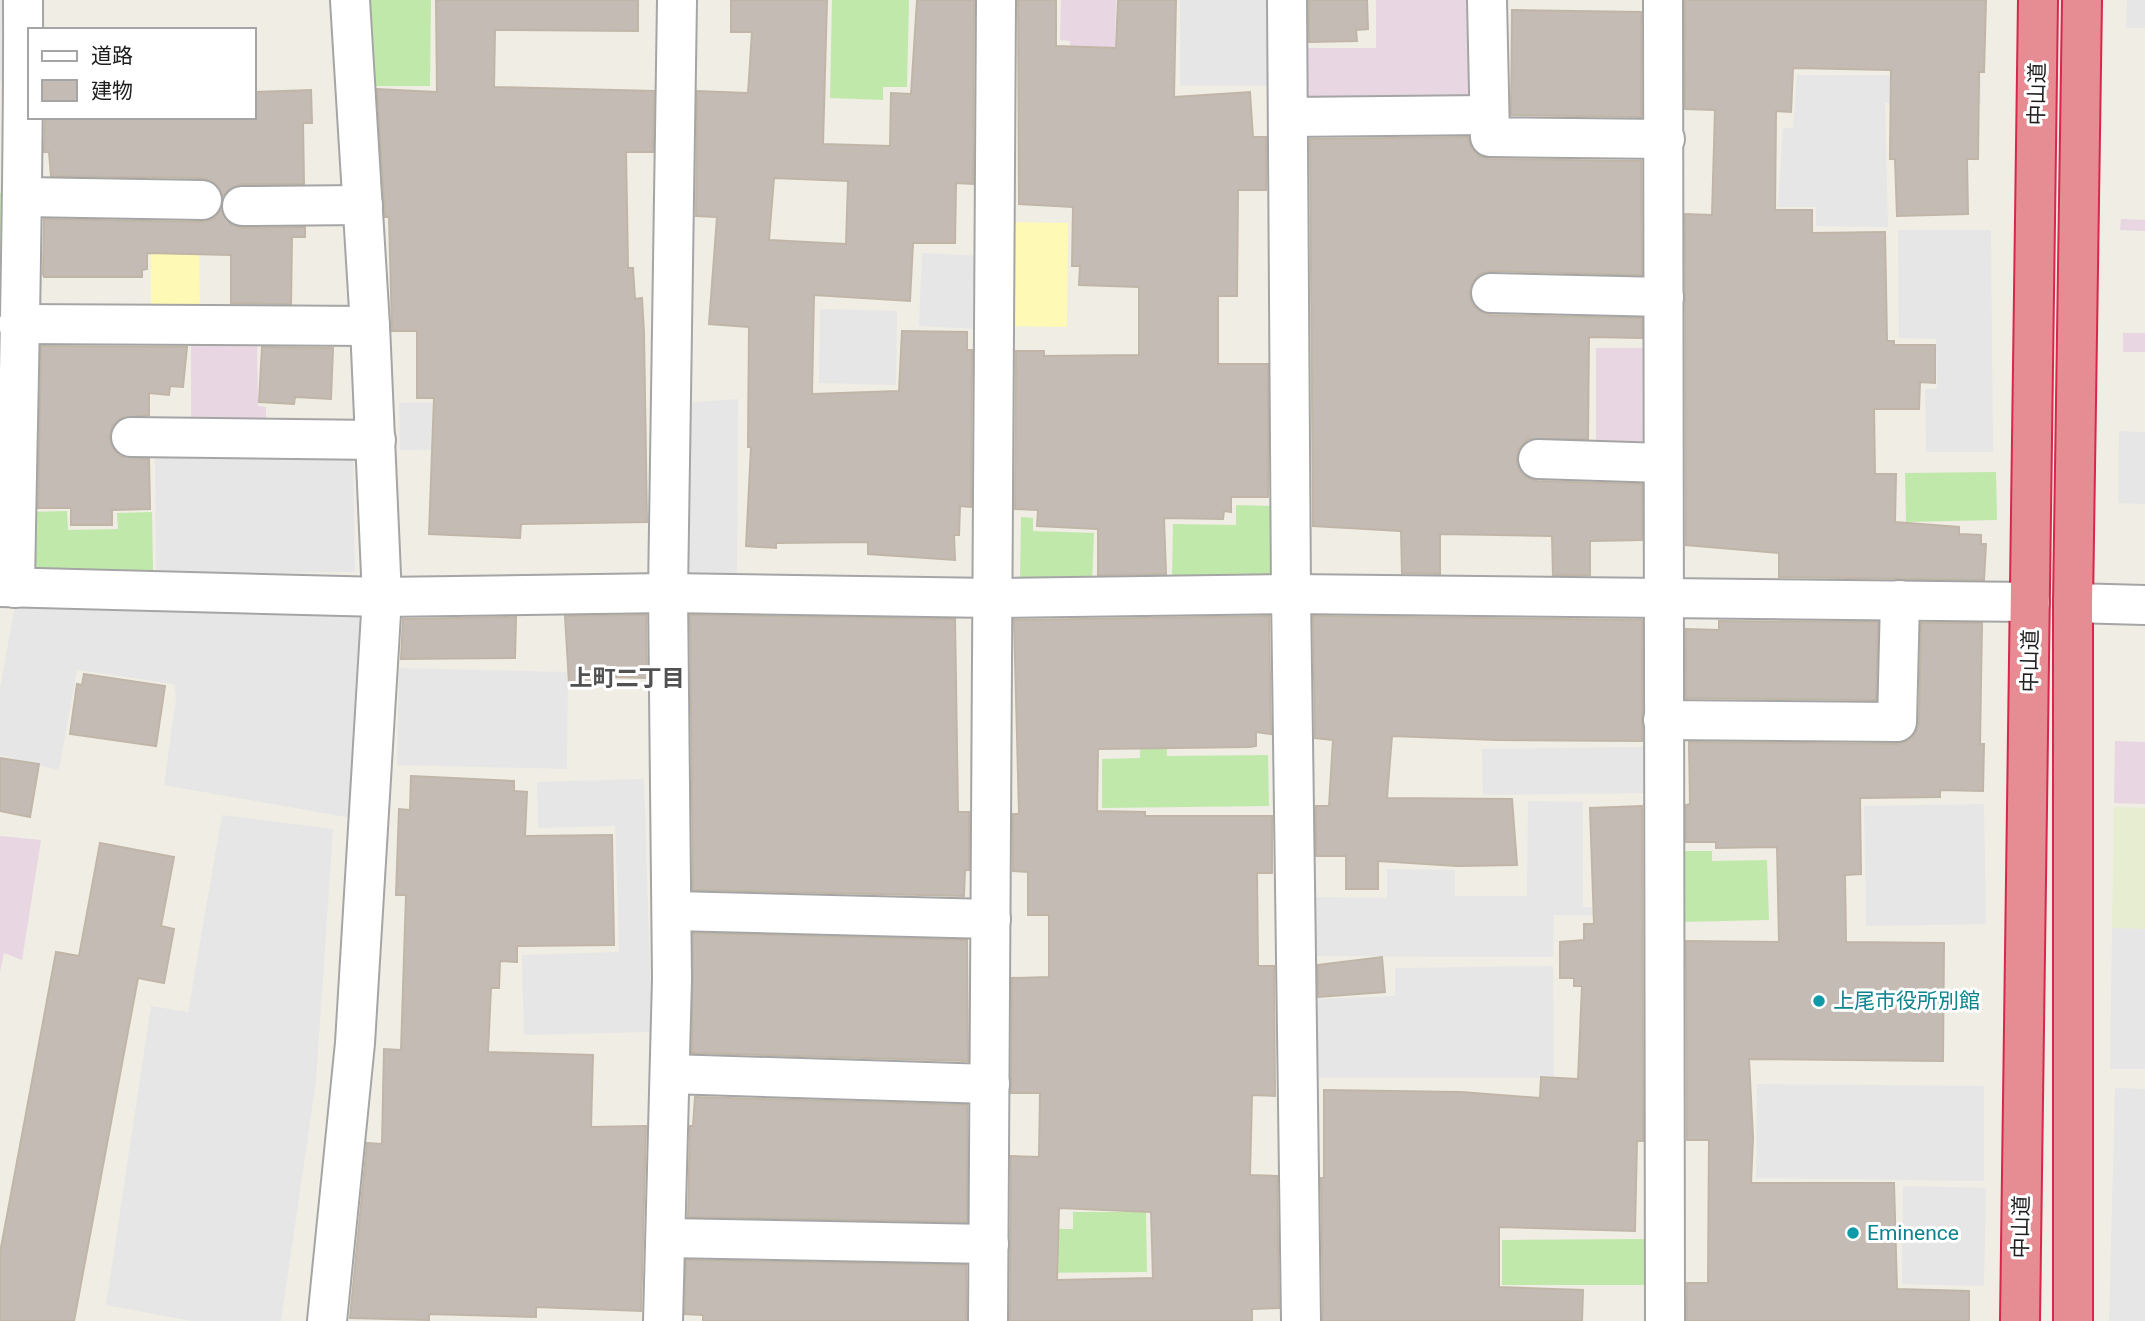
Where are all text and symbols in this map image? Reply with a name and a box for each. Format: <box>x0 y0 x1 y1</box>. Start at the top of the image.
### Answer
legend <box>28 28 256 119</box>
text: 道路 <box>91 44 133 68</box>
street label: 中山道 <box>2024 62 2050 126</box>
text: 建物 <box>91 79 133 103</box>
street label: 中山道 <box>2017 629 2043 693</box>
district label: 上町二丁目 <box>570 665 685 692</box>
place label: 上尾市役所別館 <box>1833 989 1980 1013</box>
marker: 上尾市役所別館 <box>1811 993 1827 1009</box>
street label: 中山道 <box>2008 1195 2034 1259</box>
place label: Eminence <box>1867 1221 1959 1245</box>
marker: Eminence <box>1845 1225 1861 1241</box>

